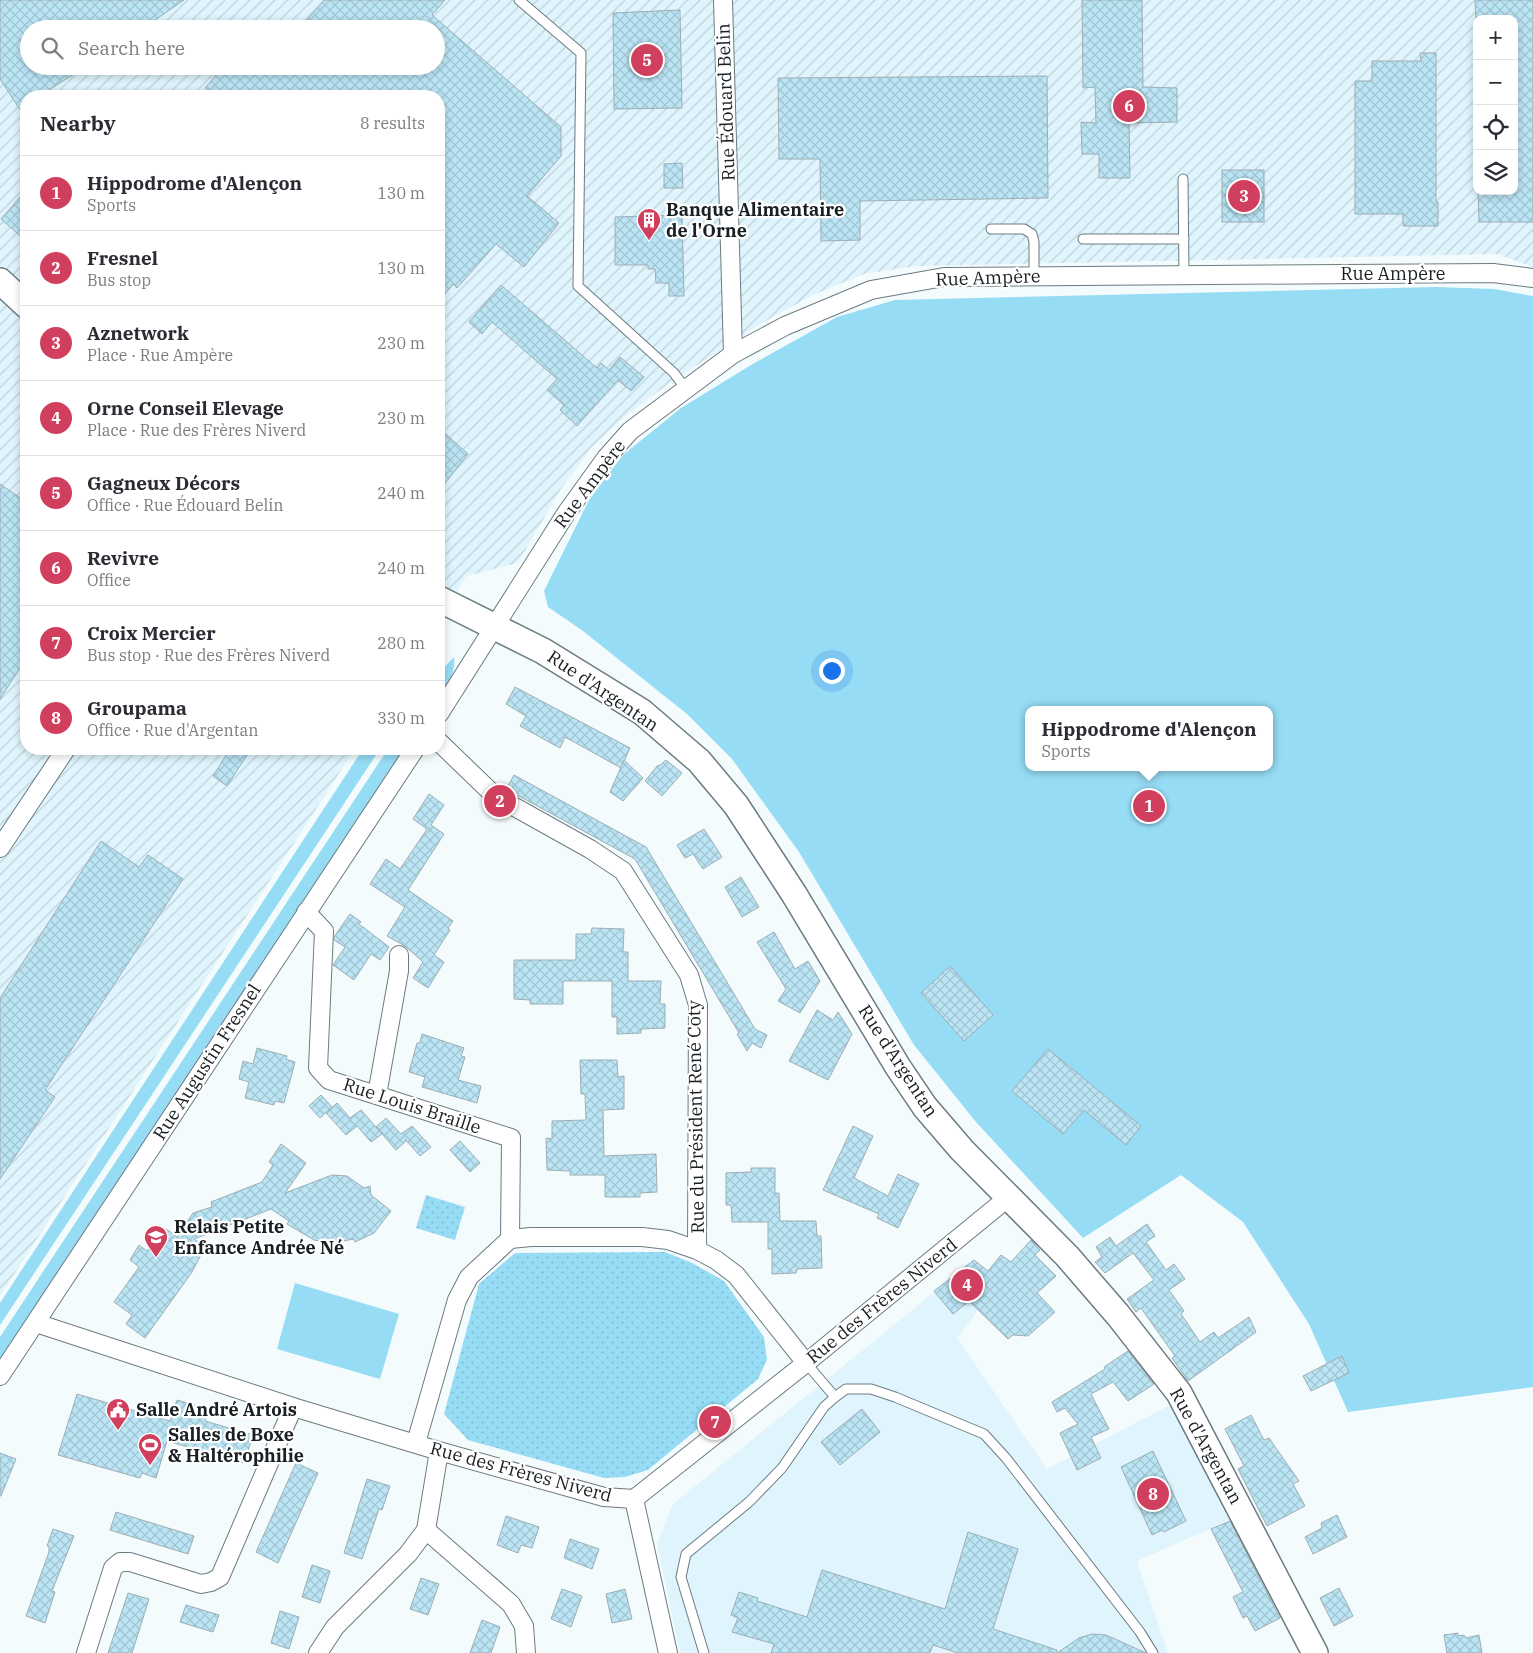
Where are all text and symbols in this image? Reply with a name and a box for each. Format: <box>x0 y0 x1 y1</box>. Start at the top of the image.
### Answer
map controls <box>1473 15 1518 195</box>
button: + <box>1473 15 1518 60</box>
search box <box>20 20 445 75</box>
street label: Rue Édouard Belin <box>711 23 740 181</box>
icon: search <box>38 34 66 62</box>
text: Search here <box>78 36 185 60</box>
pin: 5 <box>631 41 663 79</box>
button: − <box>1473 60 1518 105</box>
pin: 6 <box>1113 87 1145 125</box>
button: locate <box>1473 105 1518 150</box>
text: Nearby <box>40 109 116 137</box>
text: 8 results <box>360 113 425 133</box>
button: layers <box>1473 150 1518 195</box>
text: Hippodrome d'Alençon <box>87 171 302 195</box>
pin: 3 <box>1228 177 1260 215</box>
text: 1 <box>51 183 61 203</box>
text: 130 m <box>377 183 425 203</box>
text: Sports <box>87 195 136 215</box>
place label: Banque Alimentaire de l'Orne <box>666 198 844 242</box>
building icon: Banque Alimentaire de l'Orne <box>636 207 662 241</box>
text: Fresnel <box>87 246 158 270</box>
text: 2 <box>51 258 61 278</box>
text: 130 m <box>377 258 425 278</box>
street label: Rue Ampère <box>1341 262 1445 285</box>
street label: Rue Ampère <box>935 264 1041 291</box>
text: Bus stop <box>87 270 151 290</box>
text: Aznetwork <box>87 321 189 345</box>
text: 3 <box>51 333 61 353</box>
text: 230 m <box>377 333 425 353</box>
text: Place · Rue Ampère <box>87 345 233 365</box>
text: Orne Conseil Elevage <box>87 396 284 420</box>
text: 4 <box>51 408 61 428</box>
text: 230 m <box>377 408 425 428</box>
text: Place · Rue des Frères Niverd <box>87 420 306 440</box>
street label: Rue Ampère <box>549 435 630 533</box>
text: Gagneux Décors <box>87 471 240 495</box>
text: 5 <box>51 483 61 503</box>
text: 240 m <box>377 483 425 503</box>
text: Office · Rue Édouard Belin <box>87 495 284 515</box>
text: Revivre <box>87 546 159 570</box>
text: 6 <box>51 558 61 578</box>
text: 240 m <box>377 558 425 578</box>
text: Office <box>87 570 131 590</box>
text: Croix Mercier <box>87 621 216 645</box>
text: 7 <box>51 633 61 653</box>
text: 280 m <box>377 633 425 653</box>
text: Bus stop · Rue des Frères Niverd <box>87 645 330 665</box>
street label: Rue d'Argentan <box>543 645 663 736</box>
your location <box>819 658 845 684</box>
text: Groupama <box>87 696 187 720</box>
popup <box>1025 706 1273 771</box>
text: 8 <box>51 708 61 728</box>
text: 330 m <box>377 708 425 728</box>
text: Hippodrome d'Alençon <box>1041 717 1257 741</box>
text: Office · Rue d'Argentan <box>87 720 258 740</box>
text: Sports <box>1041 741 1090 761</box>
pin: 2 <box>484 782 516 820</box>
pin: 1 <box>1133 787 1165 825</box>
street label: Rue Augustin Fresnel <box>148 979 266 1144</box>
street label: Rue du Président René Coty <box>682 1000 709 1234</box>
street label: Rue d'Argentan <box>854 1000 943 1121</box>
street label: Rue Louis Braille <box>340 1072 484 1139</box>
place label: Relais Petite Enfance Andrée Né <box>174 1215 344 1259</box>
school or university icon: Relais Petite Enfance Andrée Né <box>143 1224 169 1258</box>
street label: Rue des Frères Niverd <box>802 1233 962 1368</box>
pin: 4 <box>951 1266 983 1304</box>
street label: Rue d'Argentan <box>1165 1384 1248 1508</box>
public building icon: Salle André Artois <box>105 1397 131 1431</box>
place label: Salle André Artois <box>136 1398 297 1421</box>
pin: 7 <box>699 1403 731 1441</box>
place label: Salles de Boxe & Haltérophilie <box>168 1423 304 1467</box>
sports icon: Salles de Boxe & Haltérophilie <box>137 1432 163 1466</box>
street label: Rue des Frères Niverd <box>428 1436 615 1507</box>
pin: 8 <box>1137 1475 1169 1513</box>

